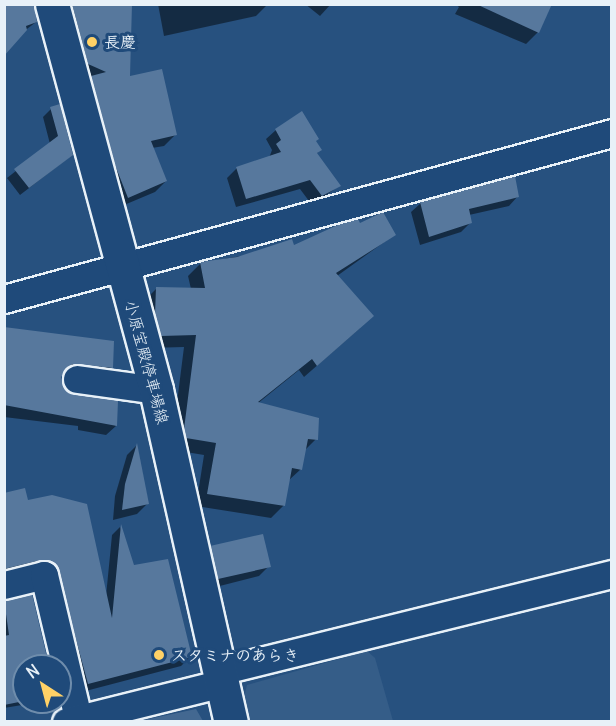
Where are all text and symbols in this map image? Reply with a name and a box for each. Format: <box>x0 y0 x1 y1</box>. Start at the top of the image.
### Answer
place label: 長慶 <box>104 32 136 52</box>
marker: 長慶 <box>85 35 99 49</box>
street label: 小原宝殿停車場線 <box>121 298 173 426</box>
place label: スタミナのあらき <box>171 645 299 665</box>
marker: スタミナのあらき <box>152 648 166 662</box>
north arrow <box>12 654 72 714</box>
text: N <box>22 660 43 682</box>

